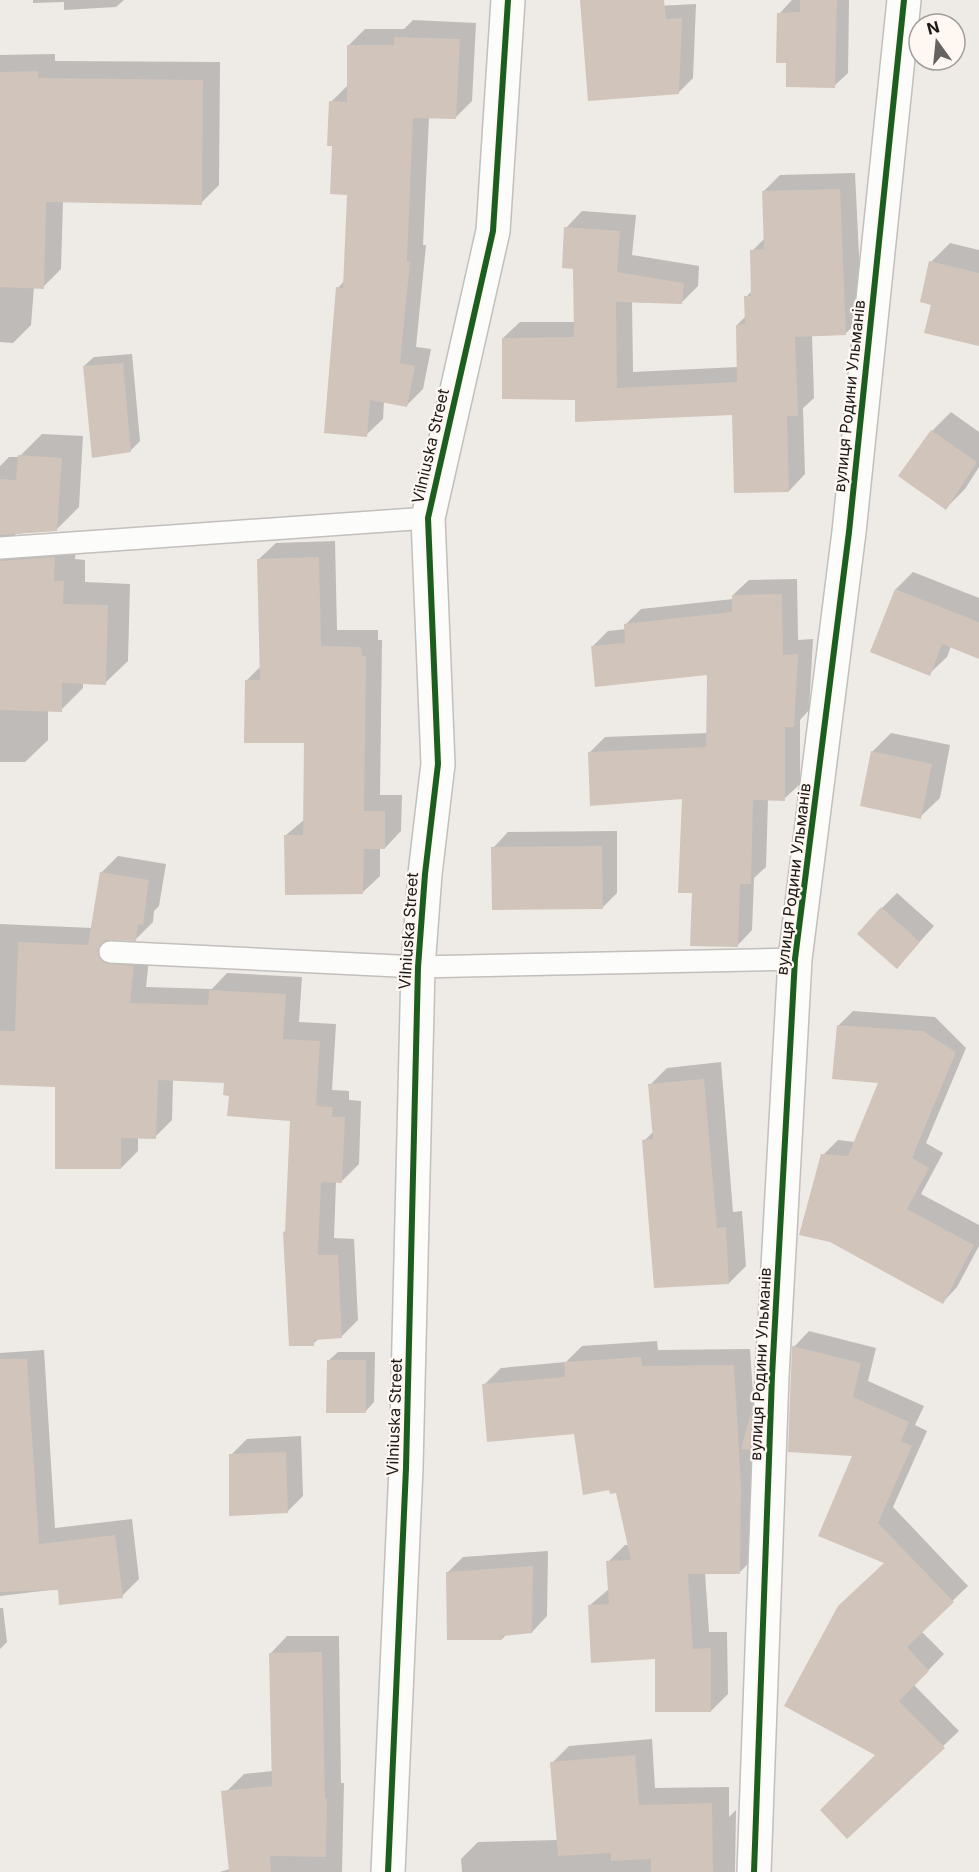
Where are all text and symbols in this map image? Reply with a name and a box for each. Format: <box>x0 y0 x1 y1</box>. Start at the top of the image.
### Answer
north arrow <box>907 12 967 72</box>
text: N <box>925 16 942 39</box>
street label: вулиця Родини Ульманів <box>829 299 869 493</box>
street label: Vilniuska Street <box>407 387 453 505</box>
street label: вулиця Родини Ульманів <box>771 782 815 976</box>
street label: Vilniuska Street <box>394 872 422 990</box>
street label: вулиця Родини Ульманів <box>745 1267 775 1461</box>
street label: Vilniuska Street <box>382 1358 406 1476</box>

